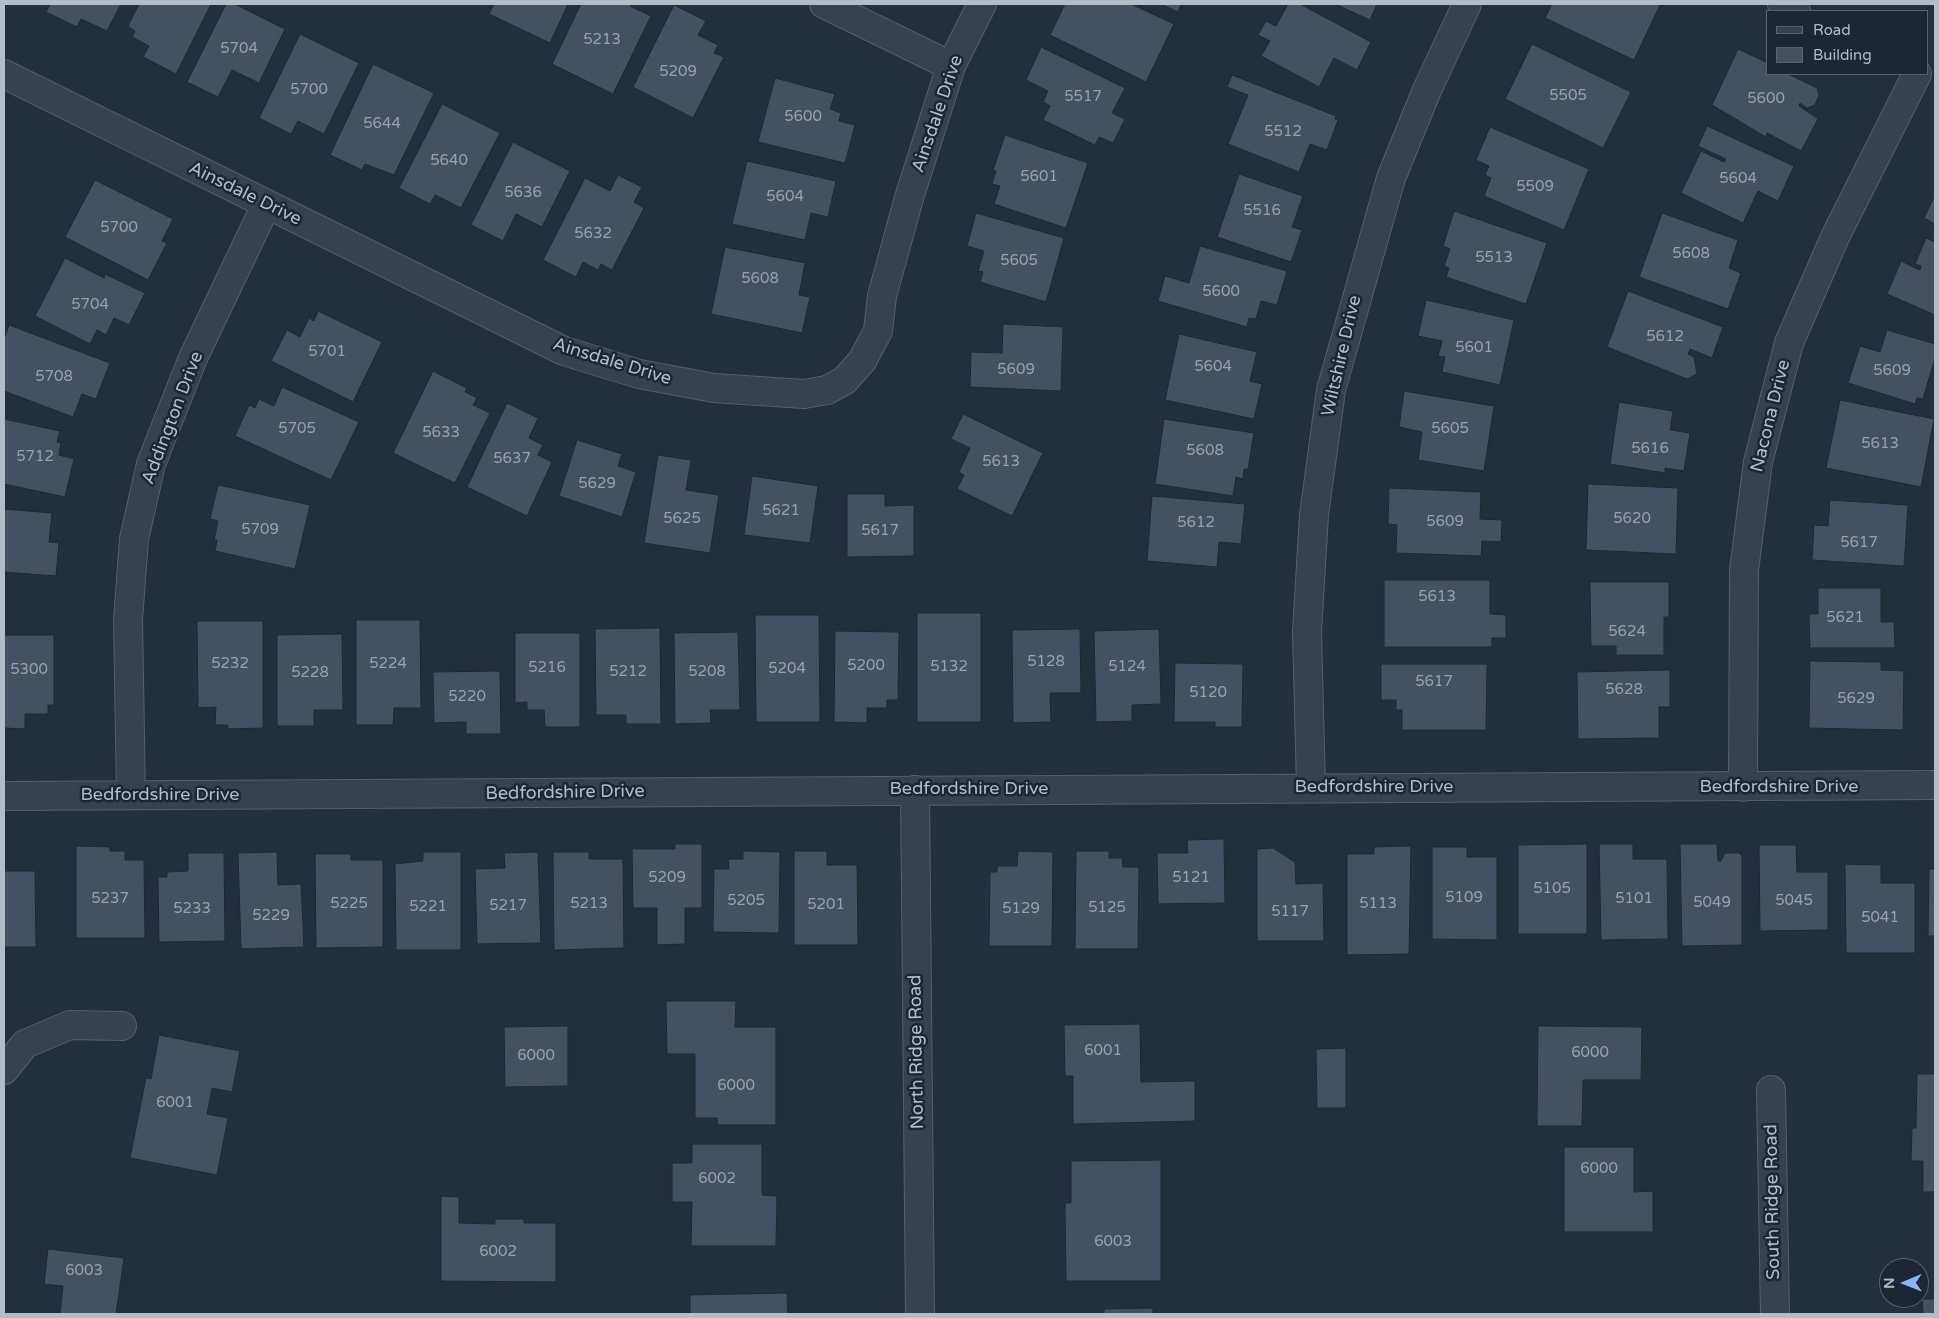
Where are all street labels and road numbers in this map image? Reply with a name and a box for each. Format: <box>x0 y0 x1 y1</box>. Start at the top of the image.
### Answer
street label: Ainsdale Drive <box>908 53 968 175</box>
street label: Ainsdale Drive <box>185 157 305 231</box>
street label: Wiltshire Drive <box>1318 293 1366 419</box>
street label: Ainsdale Drive <box>550 334 674 390</box>
street label: Addington Drive <box>138 349 208 487</box>
street label: Nacona Drive <box>1747 358 1795 474</box>
street label: Bedfordshire Drive <box>1294 776 1454 798</box>
street label: Bedfordshire Drive <box>1699 776 1859 798</box>
street label: Bedfordshire Drive <box>889 778 1049 800</box>
street label: Bedfordshire Drive <box>485 781 645 805</box>
street label: Bedfordshire Drive <box>80 784 240 806</box>
street label: North Ridge Road <box>905 974 929 1130</box>
street label: South Ridge Road <box>1761 1124 1785 1280</box>

